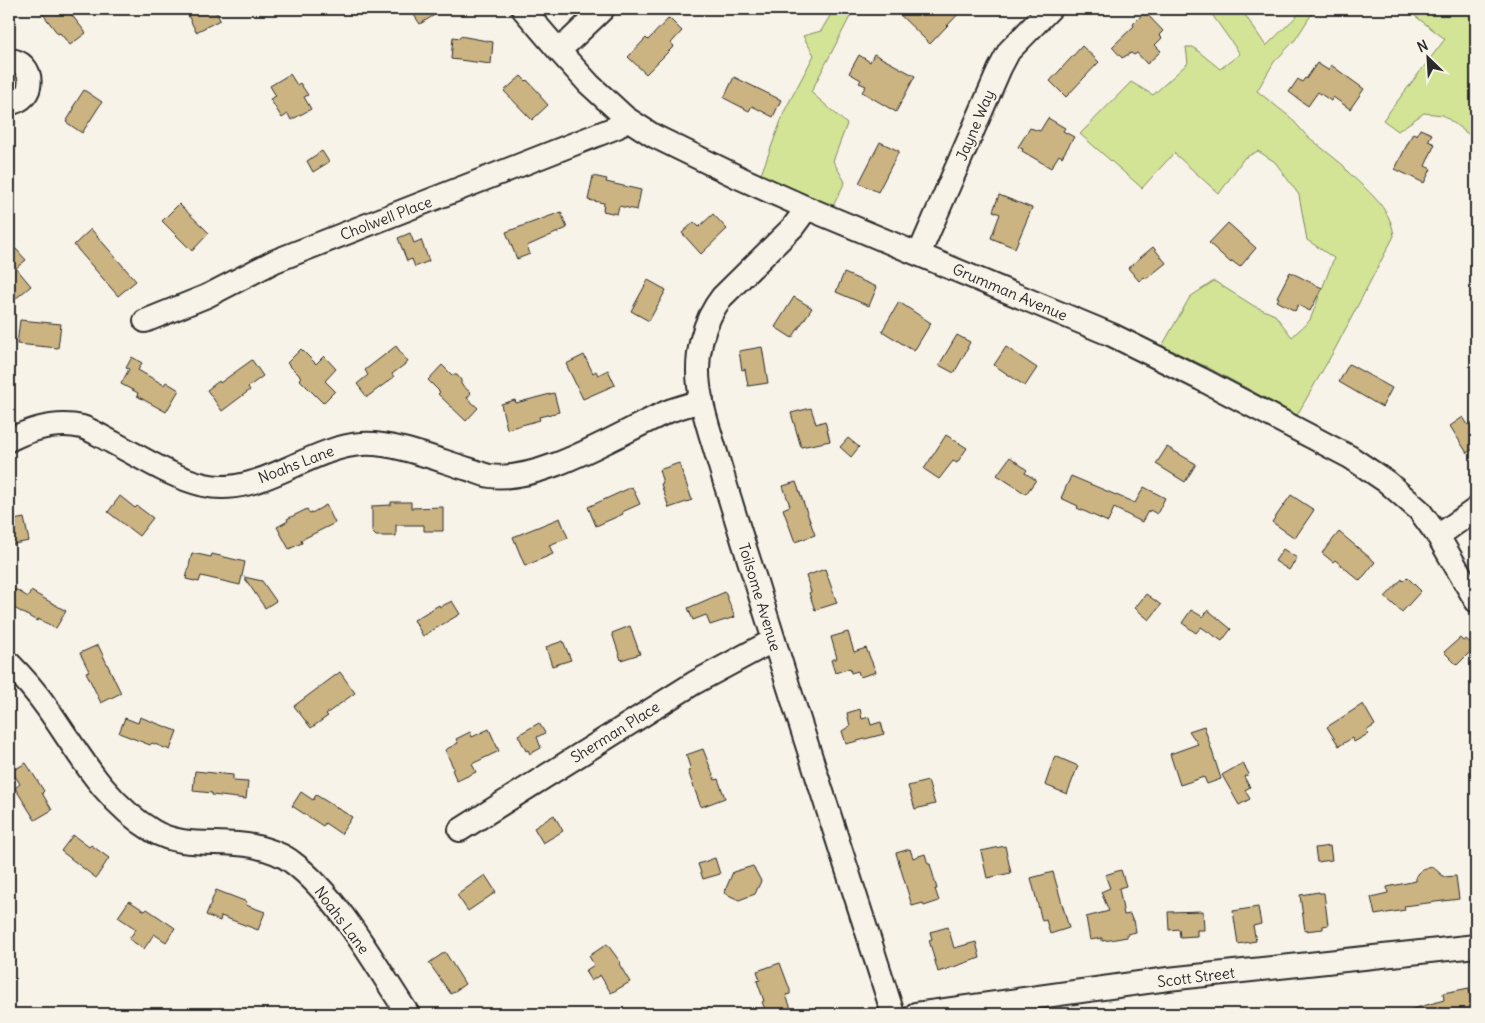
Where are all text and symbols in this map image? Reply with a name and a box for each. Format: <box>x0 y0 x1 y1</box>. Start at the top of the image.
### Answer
north arrow <box>1402 32 1452 82</box>
text: N <box>1414 36 1431 56</box>
street label: Jayne Way <box>952 87 998 163</box>
street label: Cholwell Place <box>337 192 435 244</box>
street label: Grumman Avenue <box>950 259 1070 325</box>
street label: Noahs Lane <box>255 441 337 487</box>
street label: Toilsome Avenue <box>734 540 786 654</box>
street label: Sherman Place <box>567 697 663 767</box>
street label: Noahs Lane <box>310 882 374 958</box>
street label: Scott Street <box>1156 963 1236 991</box>

